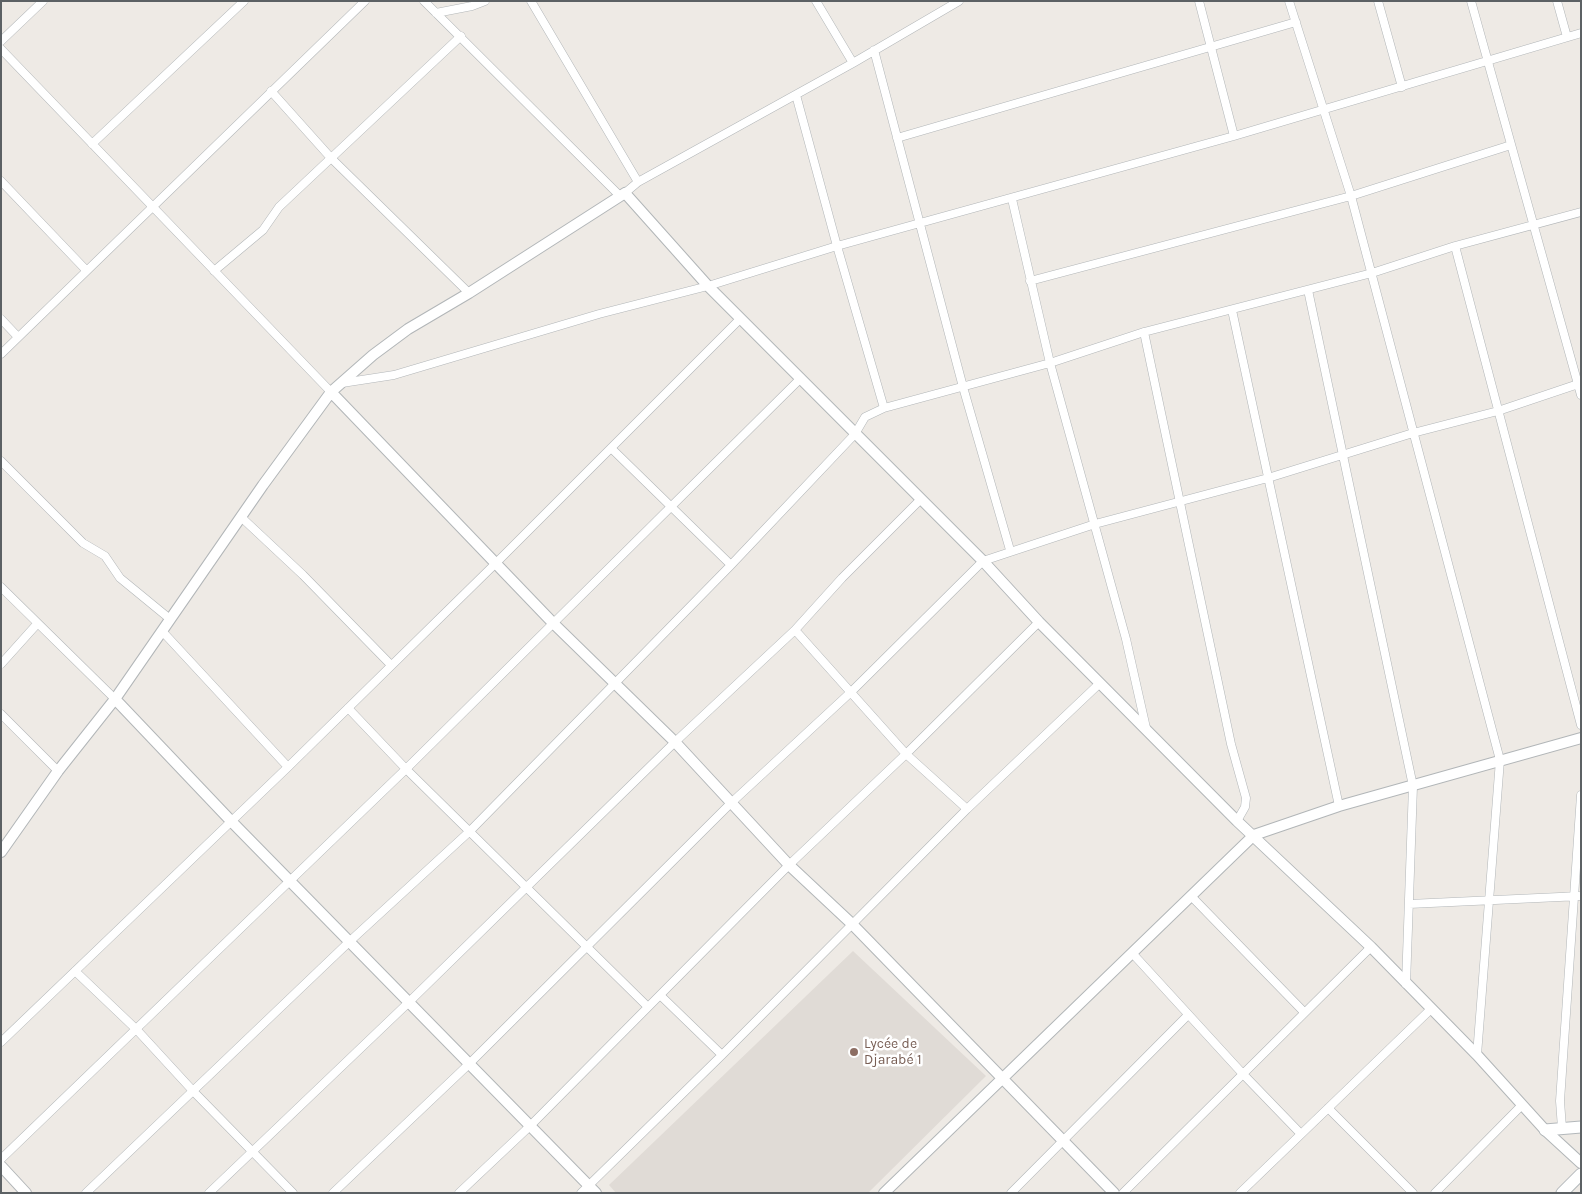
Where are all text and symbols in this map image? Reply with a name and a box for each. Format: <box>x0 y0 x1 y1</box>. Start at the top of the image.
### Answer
place label: Lycée de Djarabé 1 <box>864 1036 922 1068</box>
marker: Lycée de Djarabé 1 <box>848 1046 860 1058</box>

